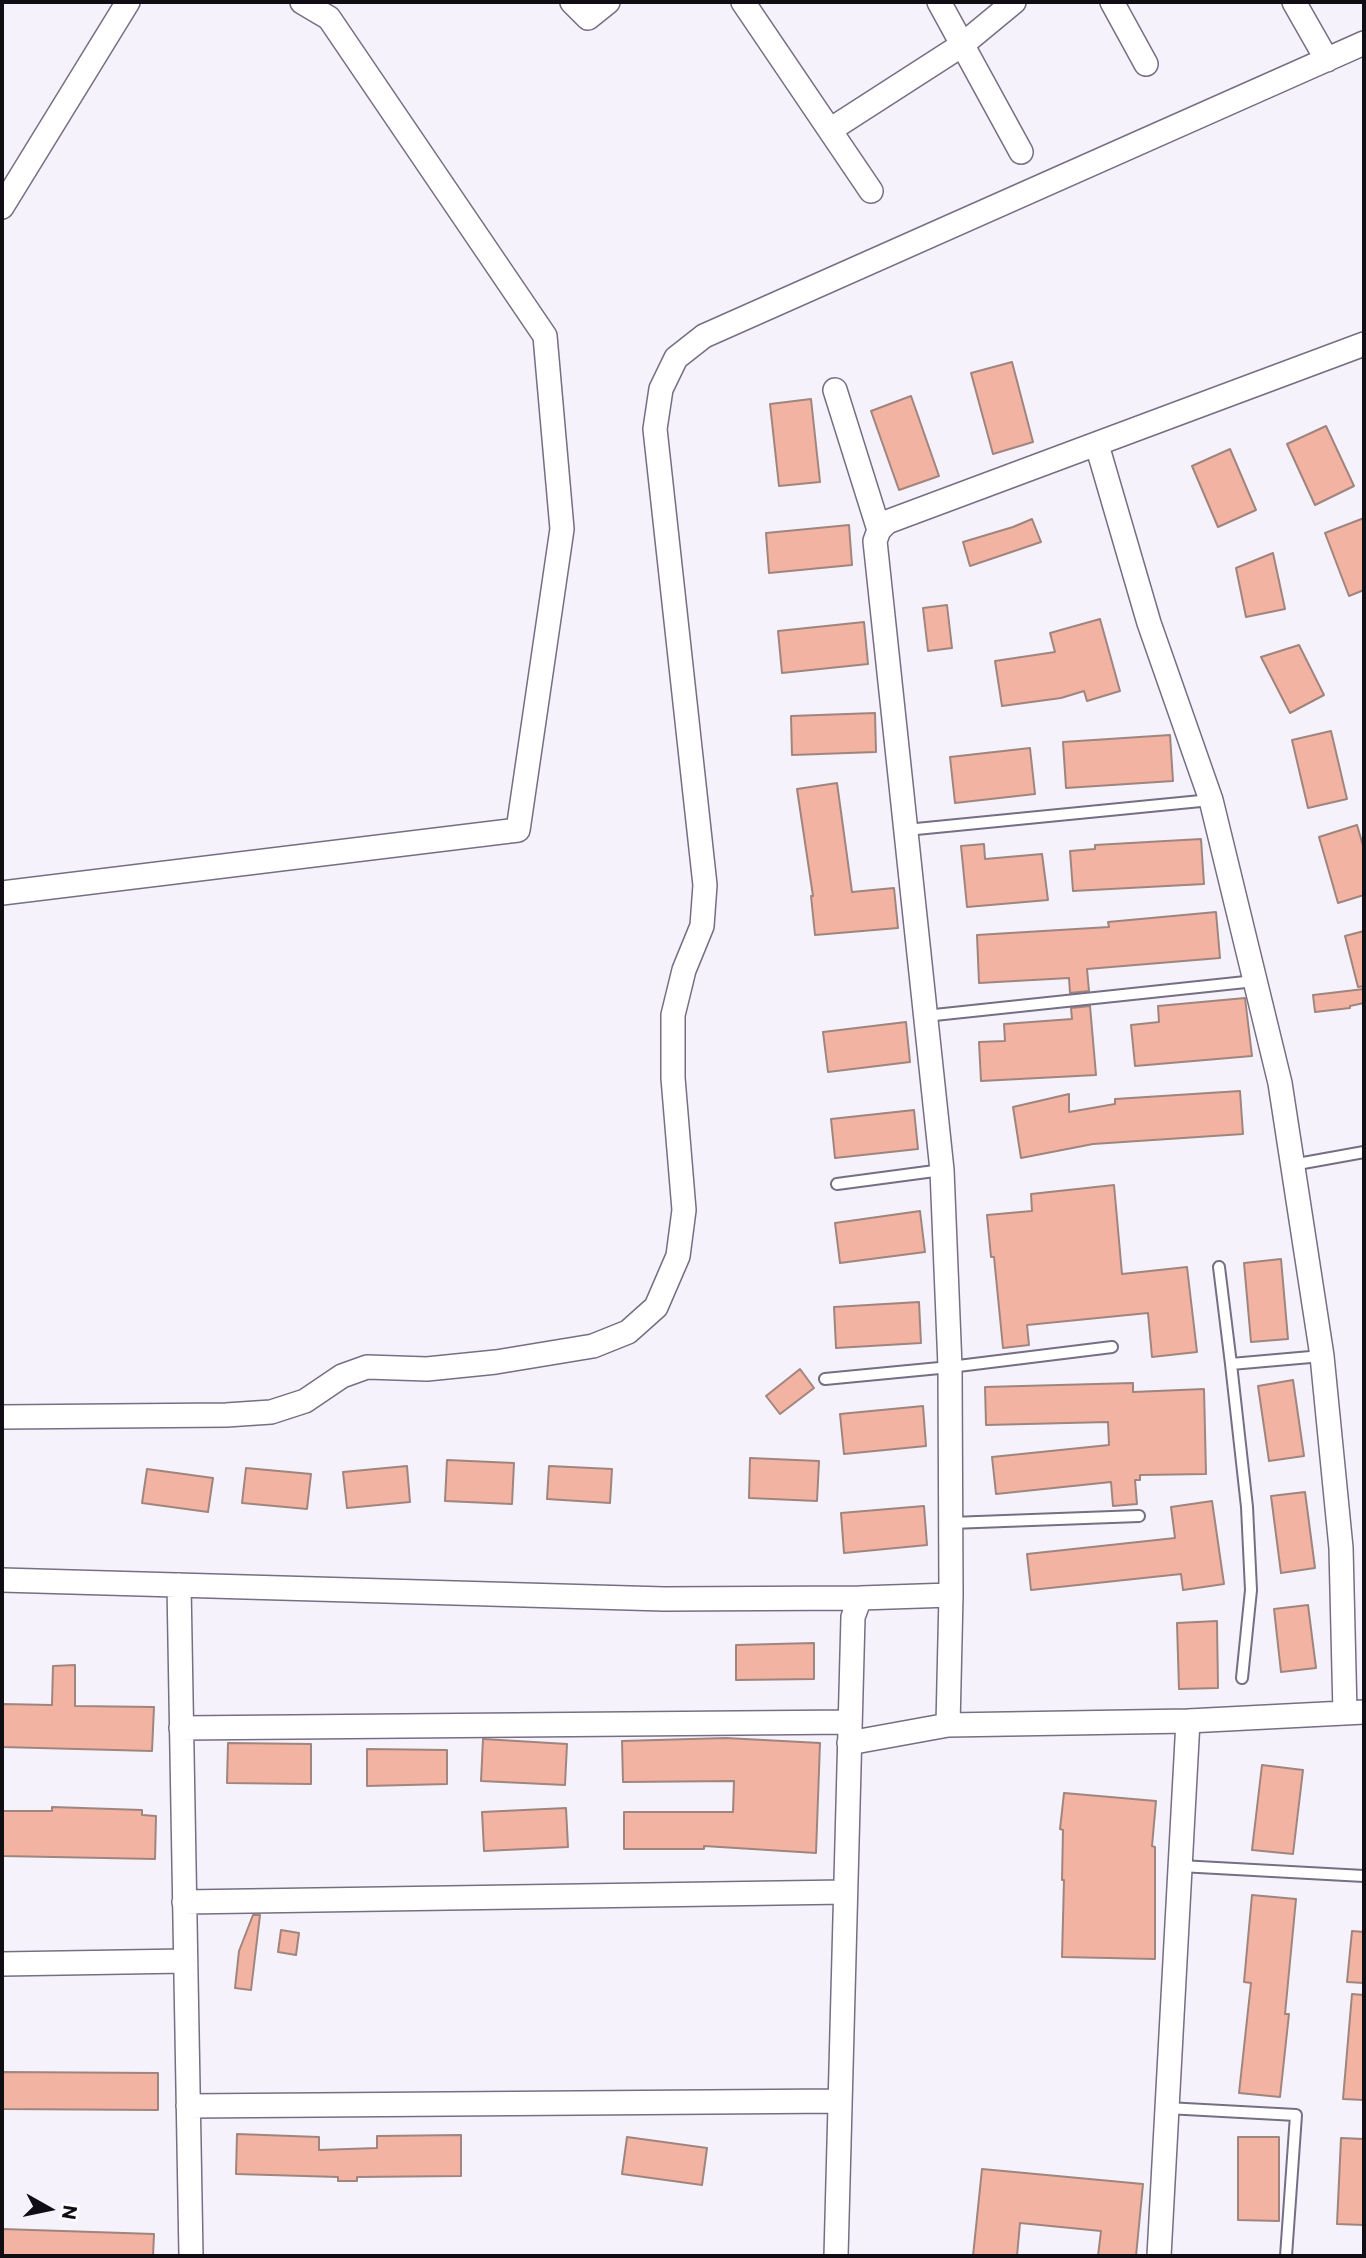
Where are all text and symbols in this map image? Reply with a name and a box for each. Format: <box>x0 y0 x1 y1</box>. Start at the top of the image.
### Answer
north arrow <box>14 2174 84 2244</box>
text: N <box>58 2204 83 2221</box>

